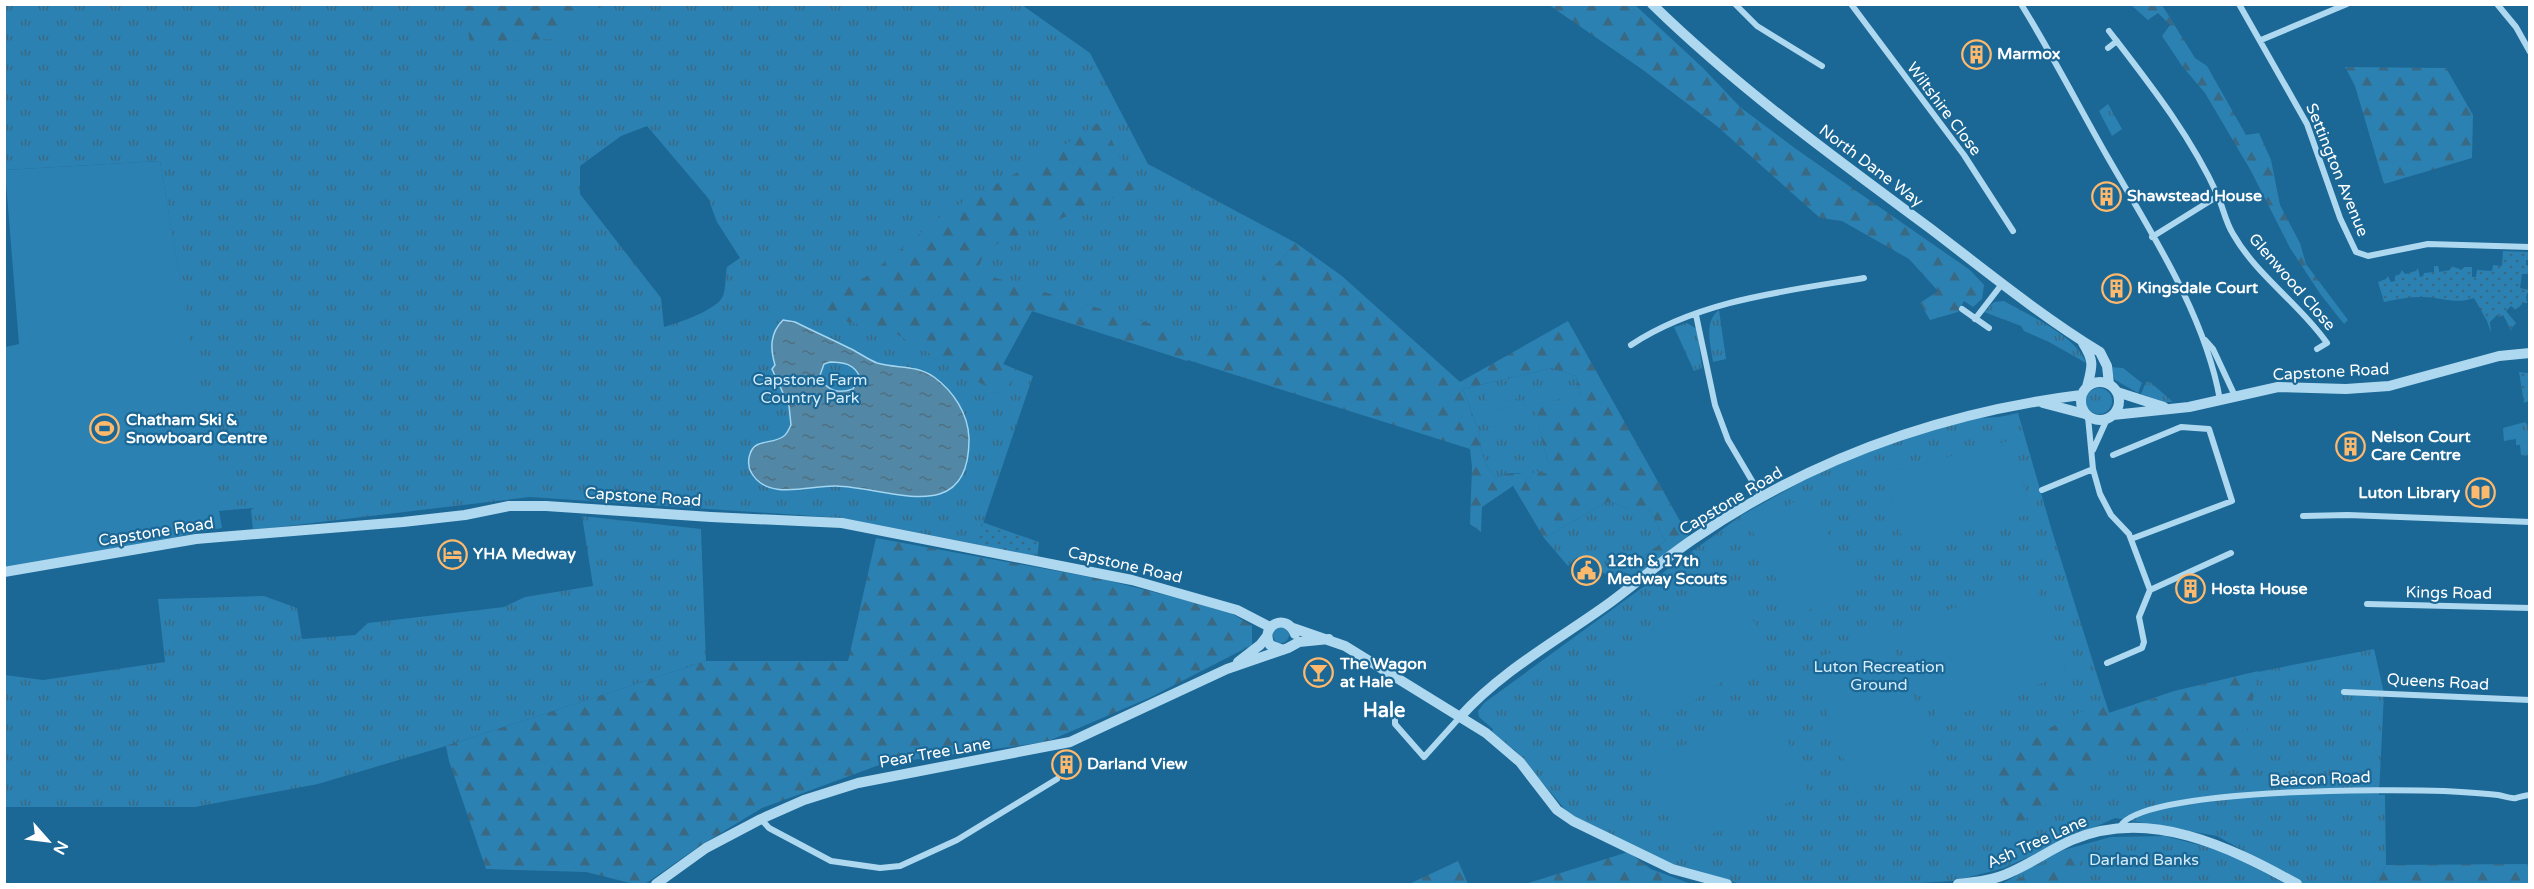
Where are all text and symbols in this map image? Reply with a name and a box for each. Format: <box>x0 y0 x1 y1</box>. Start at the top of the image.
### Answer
building icon: Marmox <box>1960 38 1992 70</box>
place label: Marmox <box>1997 44 2061 64</box>
street label: Wiltshire Close <box>1902 58 1986 160</box>
street label: Settington Avenue <box>2301 100 2373 240</box>
street label: North Dane Way <box>1815 120 1927 212</box>
building icon: Shawstead House <box>2090 180 2122 212</box>
place label: Shawstead House <box>2127 186 2262 206</box>
street label: Glenwood Close <box>2244 229 2340 335</box>
building icon: Kingsdale Court <box>2100 272 2132 304</box>
place label: Kingsdale Court <box>2137 278 2259 298</box>
street label: Capstone Road <box>2272 359 2390 385</box>
park label: Capstone Farm Country Park <box>753 370 867 408</box>
place label: Chatham Ski & Snowboard Centre <box>126 410 267 448</box>
sports icon: Chatham Ski & Snowboard Centre <box>89 413 121 445</box>
place label: Nelson Court Care Centre <box>2371 427 2471 465</box>
building icon: Nelson Court Care Centre <box>2334 430 2366 462</box>
street label: Capstone Road <box>1676 462 1786 540</box>
library icon: Luton Library <box>2465 477 2497 509</box>
street label: Capstone Road <box>584 483 702 511</box>
place label: Luton Library <box>2358 483 2460 503</box>
street label: Capstone Road <box>97 513 215 551</box>
hotel icon: YHA Medway <box>436 538 468 570</box>
street label: Capstone Road <box>1066 542 1184 588</box>
place label: YHA Medway <box>473 544 576 564</box>
place label: 12th & 17th Medway Scouts <box>1607 551 1727 589</box>
public building icon: 12th & 17th Medway Scouts <box>1570 554 1602 586</box>
building icon: Hosta House <box>2174 573 2206 605</box>
place label: Hosta House <box>2211 579 2308 599</box>
street label: Kings Road <box>2406 582 2492 604</box>
place label: The Wagon at Hale <box>1339 654 1427 692</box>
bar icon: The Wagon at Hale <box>1303 657 1335 689</box>
park label: Luton Recreation Ground <box>1814 657 1944 695</box>
street label: Queens Road <box>2386 669 2490 695</box>
district label: Hale <box>1363 699 1405 723</box>
street label: Pear Tree Lane <box>878 733 992 773</box>
building icon: Darland View <box>1050 748 1082 780</box>
place label: Darland View <box>1087 754 1188 774</box>
street label: Beacon Road <box>2269 767 2371 791</box>
north arrow <box>18 811 78 871</box>
street label: Ash Tree Lane <box>1984 811 2090 873</box>
text: N <box>49 837 72 858</box>
park label: Darland Banks <box>2089 850 2199 870</box>

